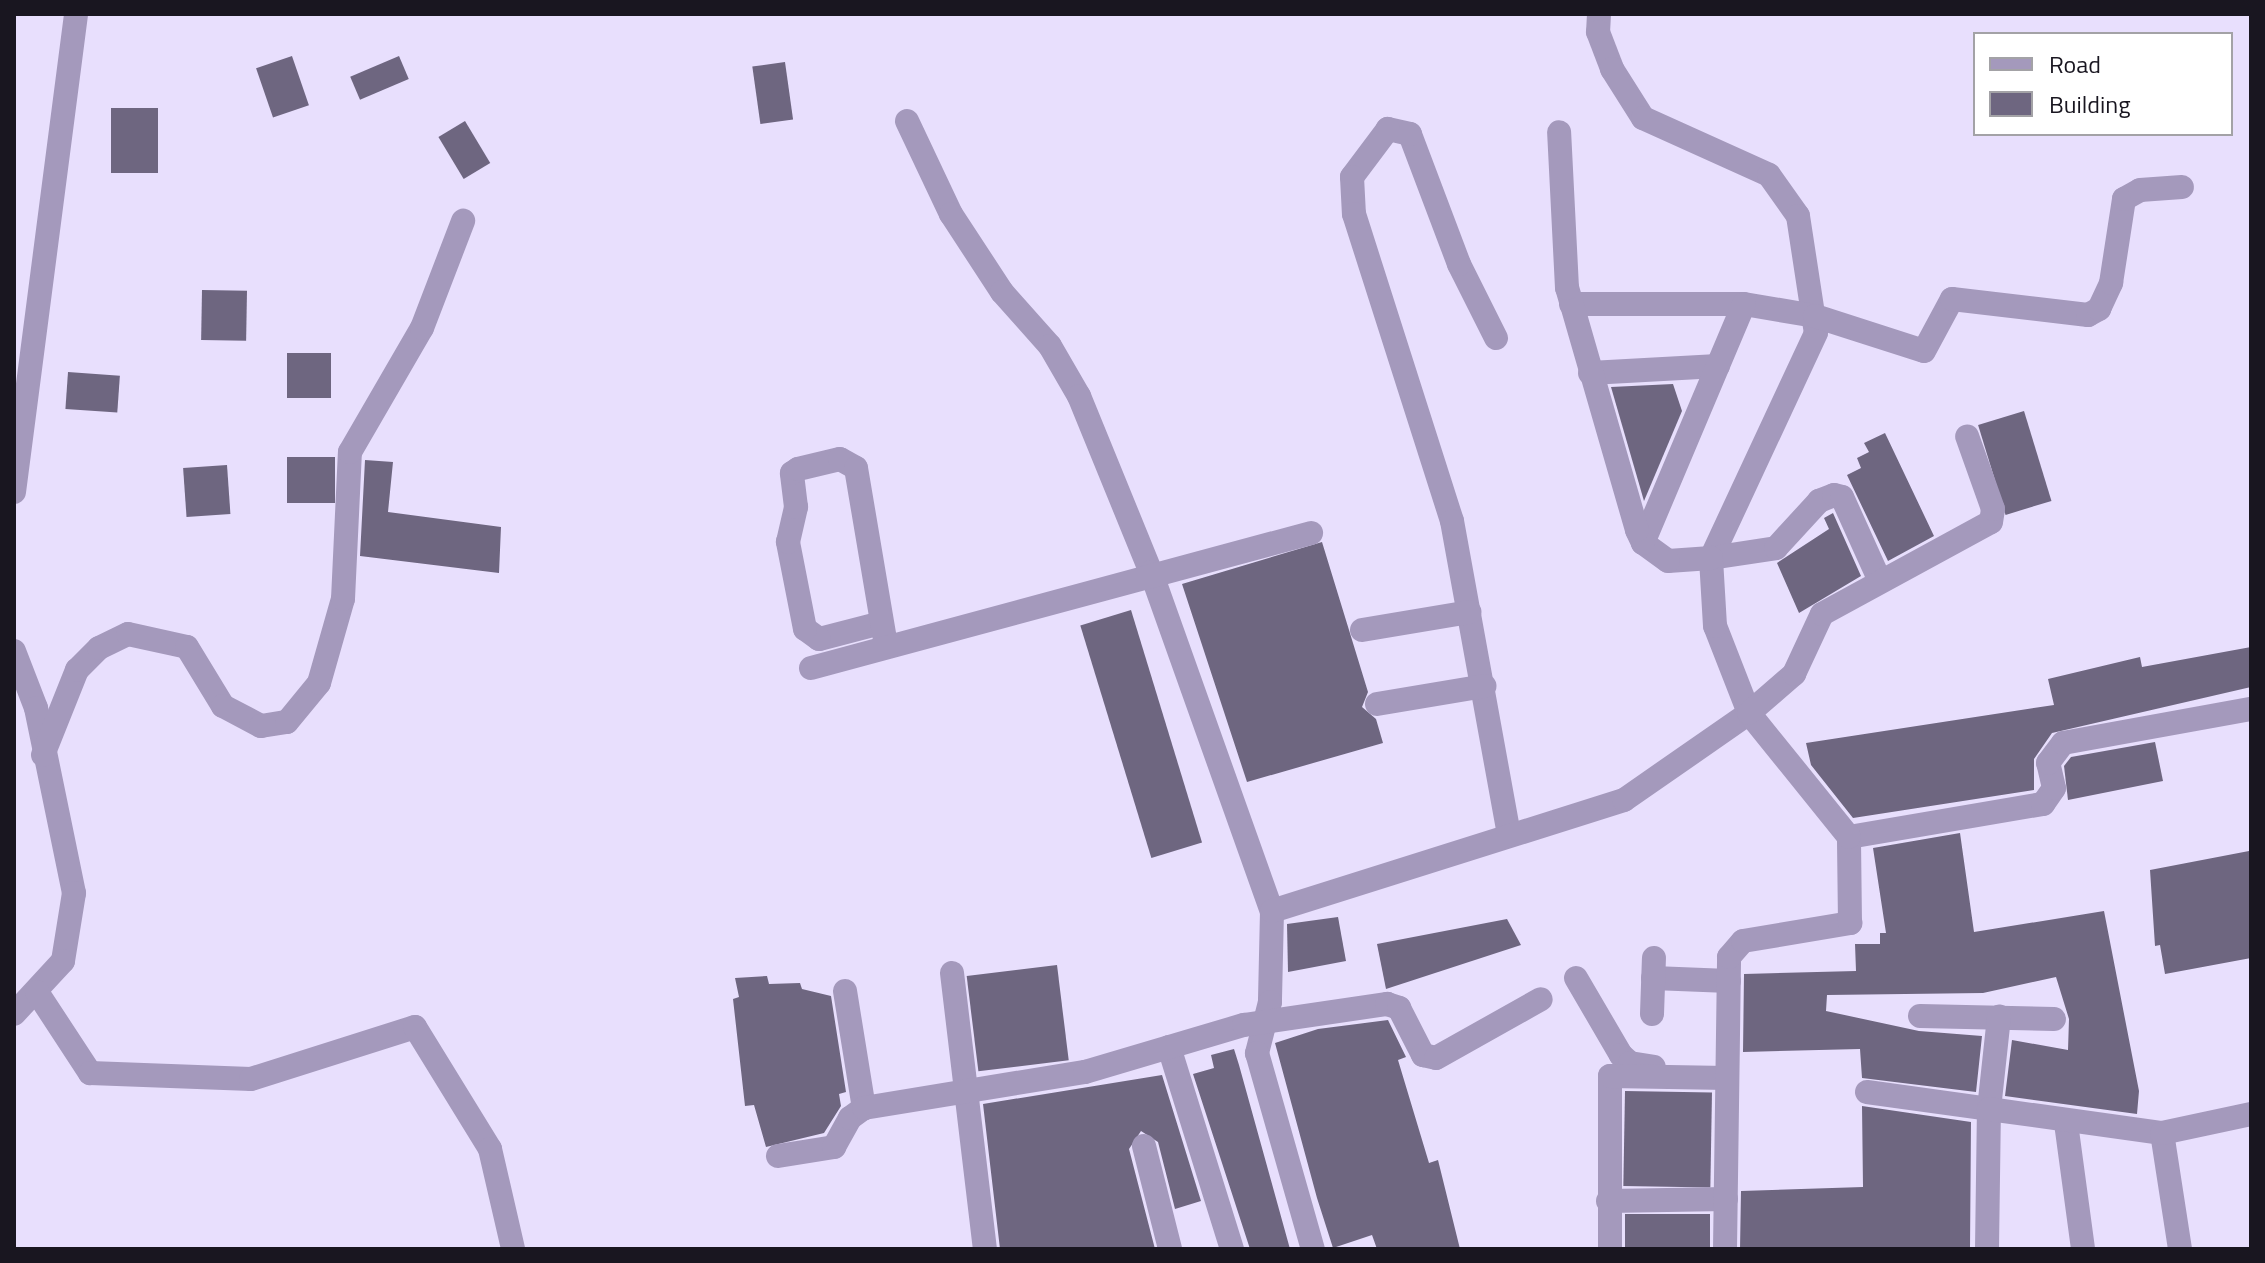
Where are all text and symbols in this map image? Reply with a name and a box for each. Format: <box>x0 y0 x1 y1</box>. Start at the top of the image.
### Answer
legend <box>1973 32 2233 136</box>
text: Road <box>2049 46 2101 82</box>
text: Building <box>2049 86 2131 122</box>

